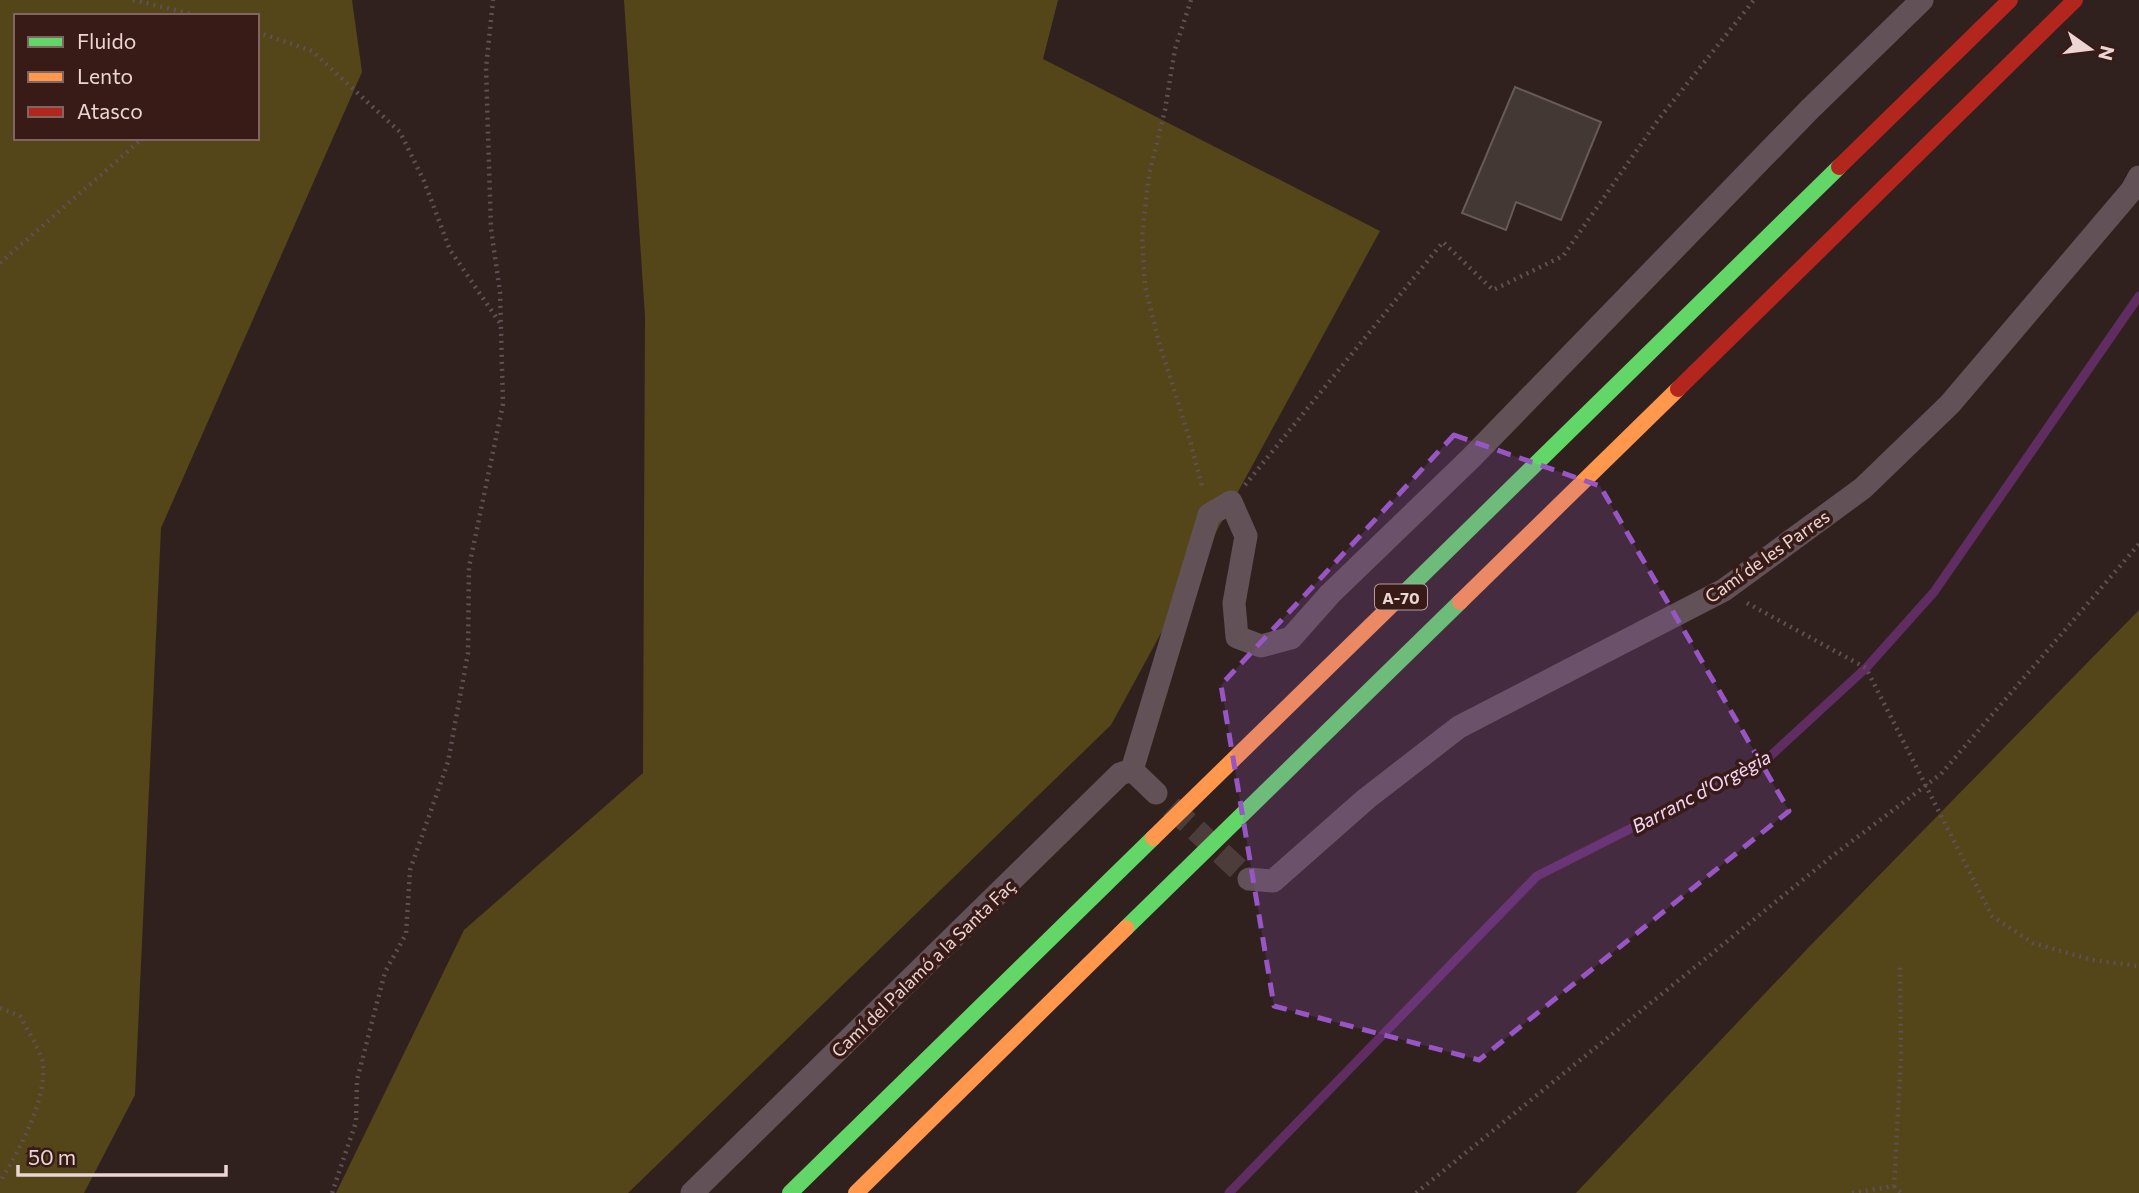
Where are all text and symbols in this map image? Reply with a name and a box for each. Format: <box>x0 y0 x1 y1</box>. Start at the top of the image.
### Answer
legend <box>14 14 259 140</box>
north arrow <box>2055 14 2125 84</box>
text: Fluido <box>77 28 136 53</box>
text: N <box>2094 44 2120 63</box>
text: Lento <box>77 63 133 88</box>
text: Atasco <box>77 98 143 123</box>
street label: Camí de les Parres <box>1700 505 1834 607</box>
road number: A-70 <box>1375 584 1427 610</box>
water label: Barranc d'Orgègia <box>1628 745 1775 837</box>
street label: Camí del Palamó a la Santa Faç <box>826 874 1020 1062</box>
scale bar <box>18 1134 226 1178</box>
text: 50 m <box>28 1144 76 1169</box>

